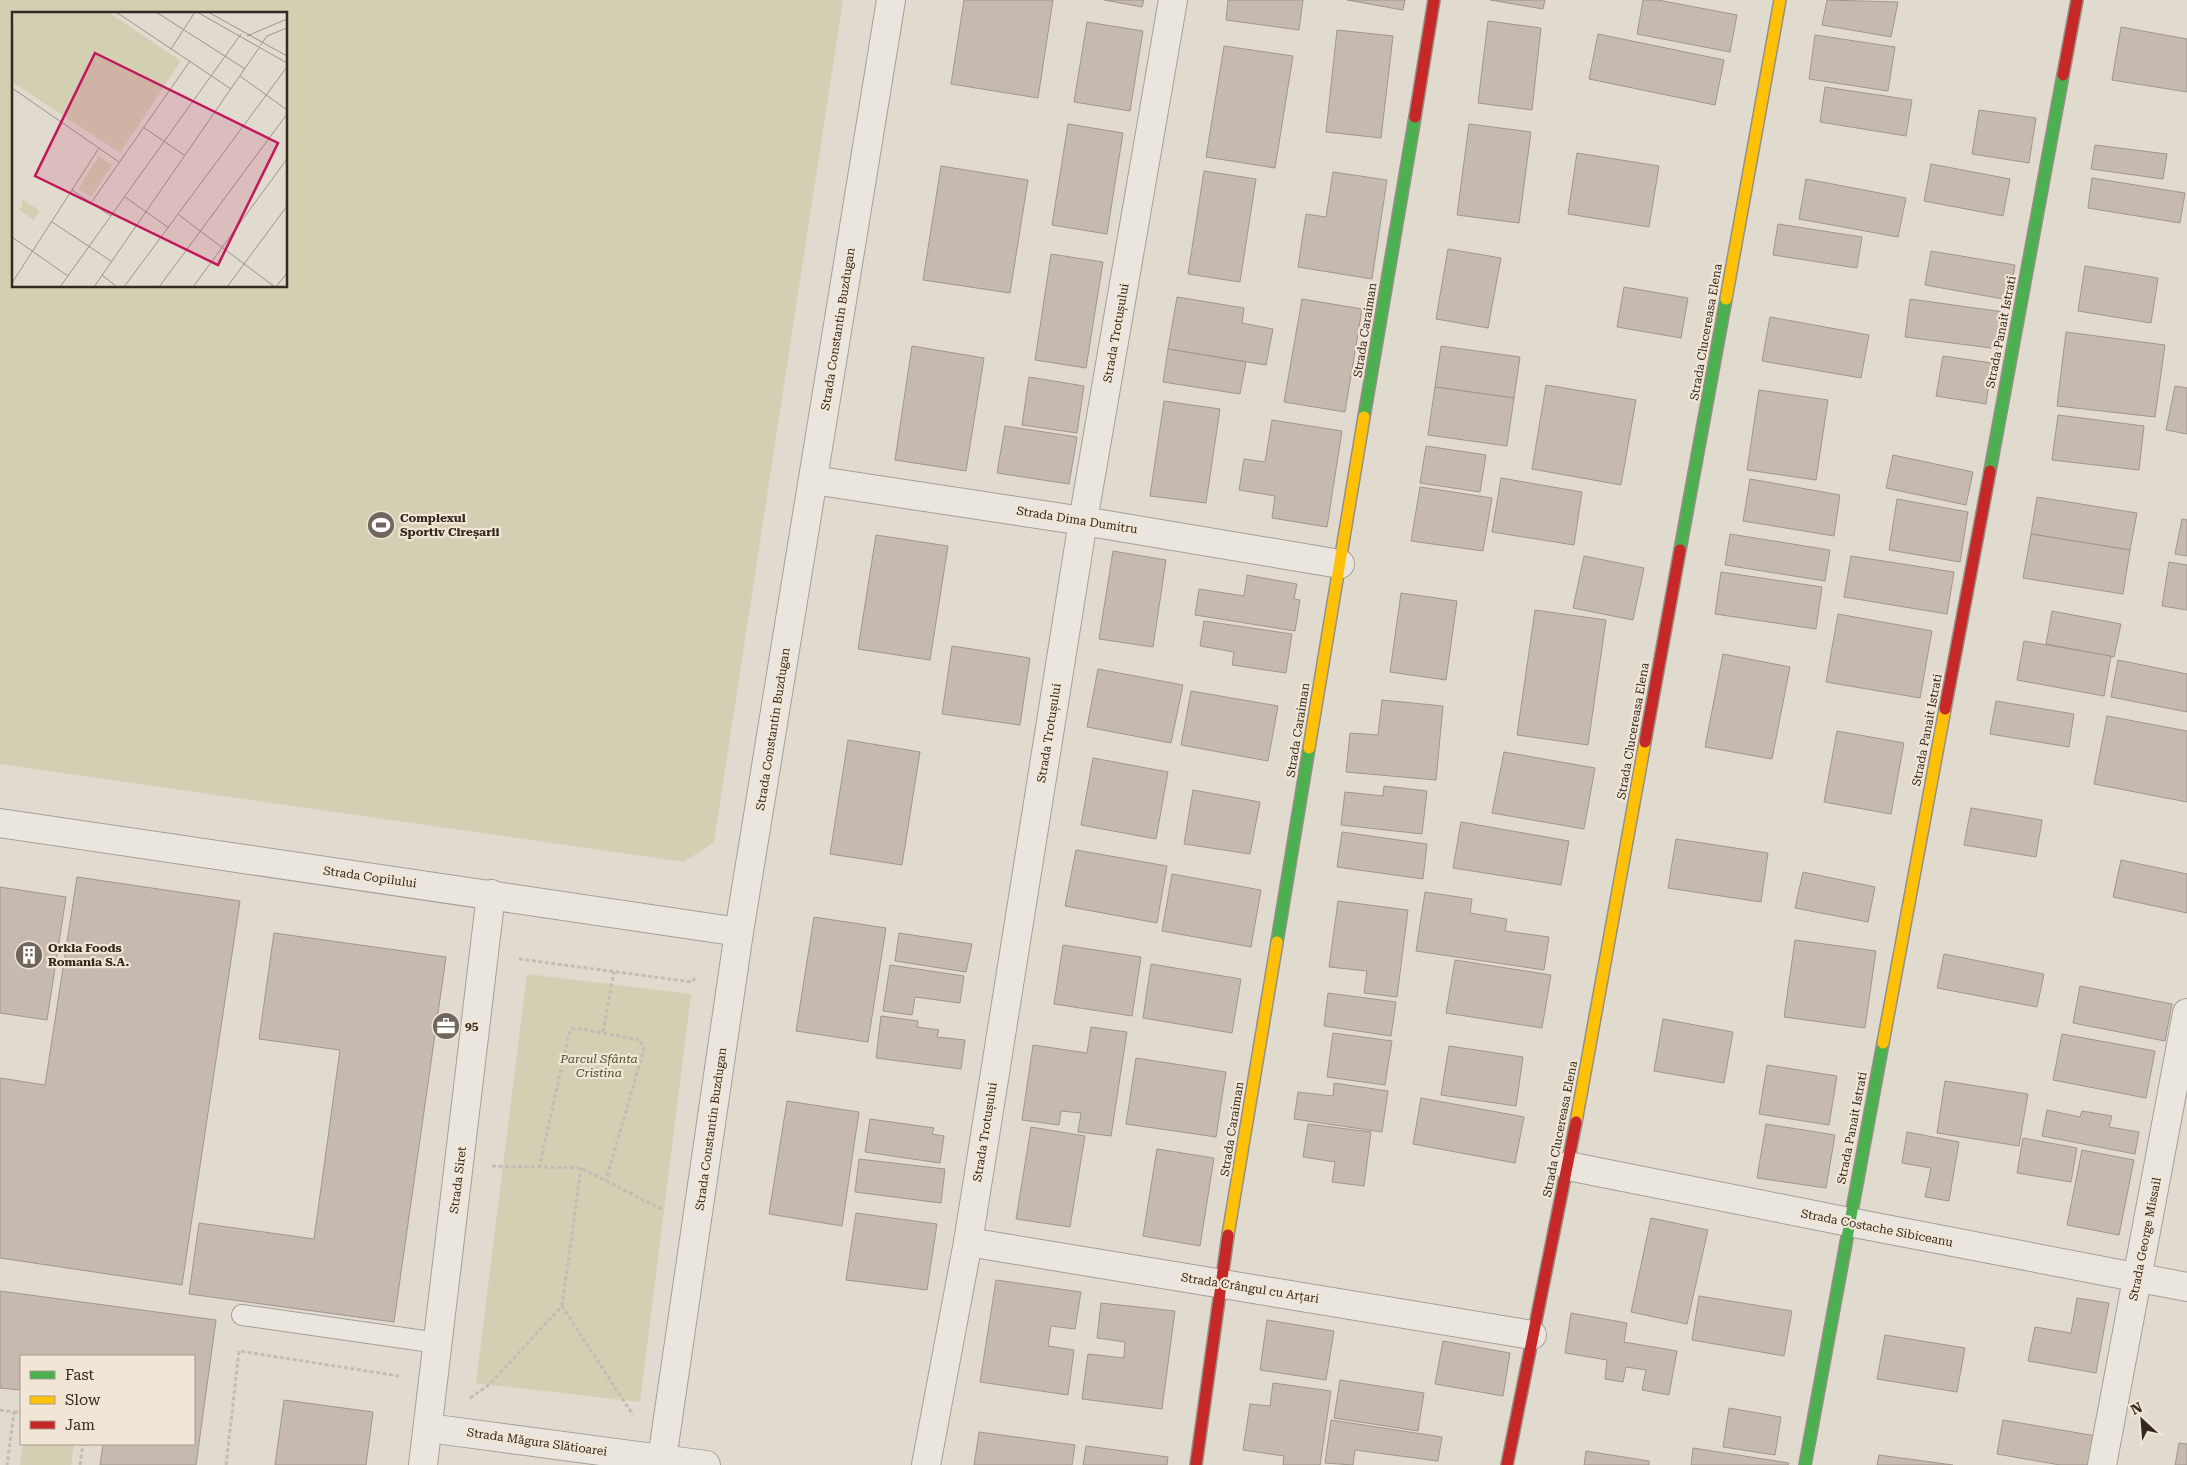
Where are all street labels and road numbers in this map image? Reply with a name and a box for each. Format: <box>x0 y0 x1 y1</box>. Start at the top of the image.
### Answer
street label: Strada Constantin Buzdugan <box>818 246 858 411</box>
street label: Strada Clucereasa Elena <box>1687 262 1725 402</box>
street label: Strada Panait Istrati <box>1983 275 2019 389</box>
street label: Strada Caraiman <box>1351 281 1379 378</box>
street label: Strada Trotușului <box>1100 282 1133 384</box>
street label: Strada Dima Dumitru <box>1015 504 1139 537</box>
street label: Strada Constantin Buzdugan <box>753 646 793 811</box>
street label: Strada Clucereasa Elena <box>1614 661 1652 801</box>
street label: Strada Panait Istrati <box>1909 673 1945 787</box>
street label: Strada Caraiman <box>1284 681 1312 778</box>
street label: Strada Trotușului <box>1034 682 1065 784</box>
street label: Strada Copilului <box>322 864 418 891</box>
street label: Strada Constantin Buzdugan <box>693 1046 729 1211</box>
street label: Strada Clucereasa Elena <box>1540 1059 1580 1198</box>
street label: Strada Panait Istrati <box>1834 1071 1870 1185</box>
street label: Strada Caraiman <box>1218 1080 1246 1177</box>
street label: Strada Trotușului <box>970 1081 1001 1183</box>
street label: Strada Siret <box>447 1145 469 1214</box>
street label: Strada George Missail <box>2126 1176 2164 1302</box>
street label: Strada Costache Sibiceanu <box>1800 1206 1955 1250</box>
street label: Strada Crângul cu Arțari <box>1180 1270 1320 1307</box>
street label: Strada Măgura Slătioarei <box>466 1425 608 1459</box>

